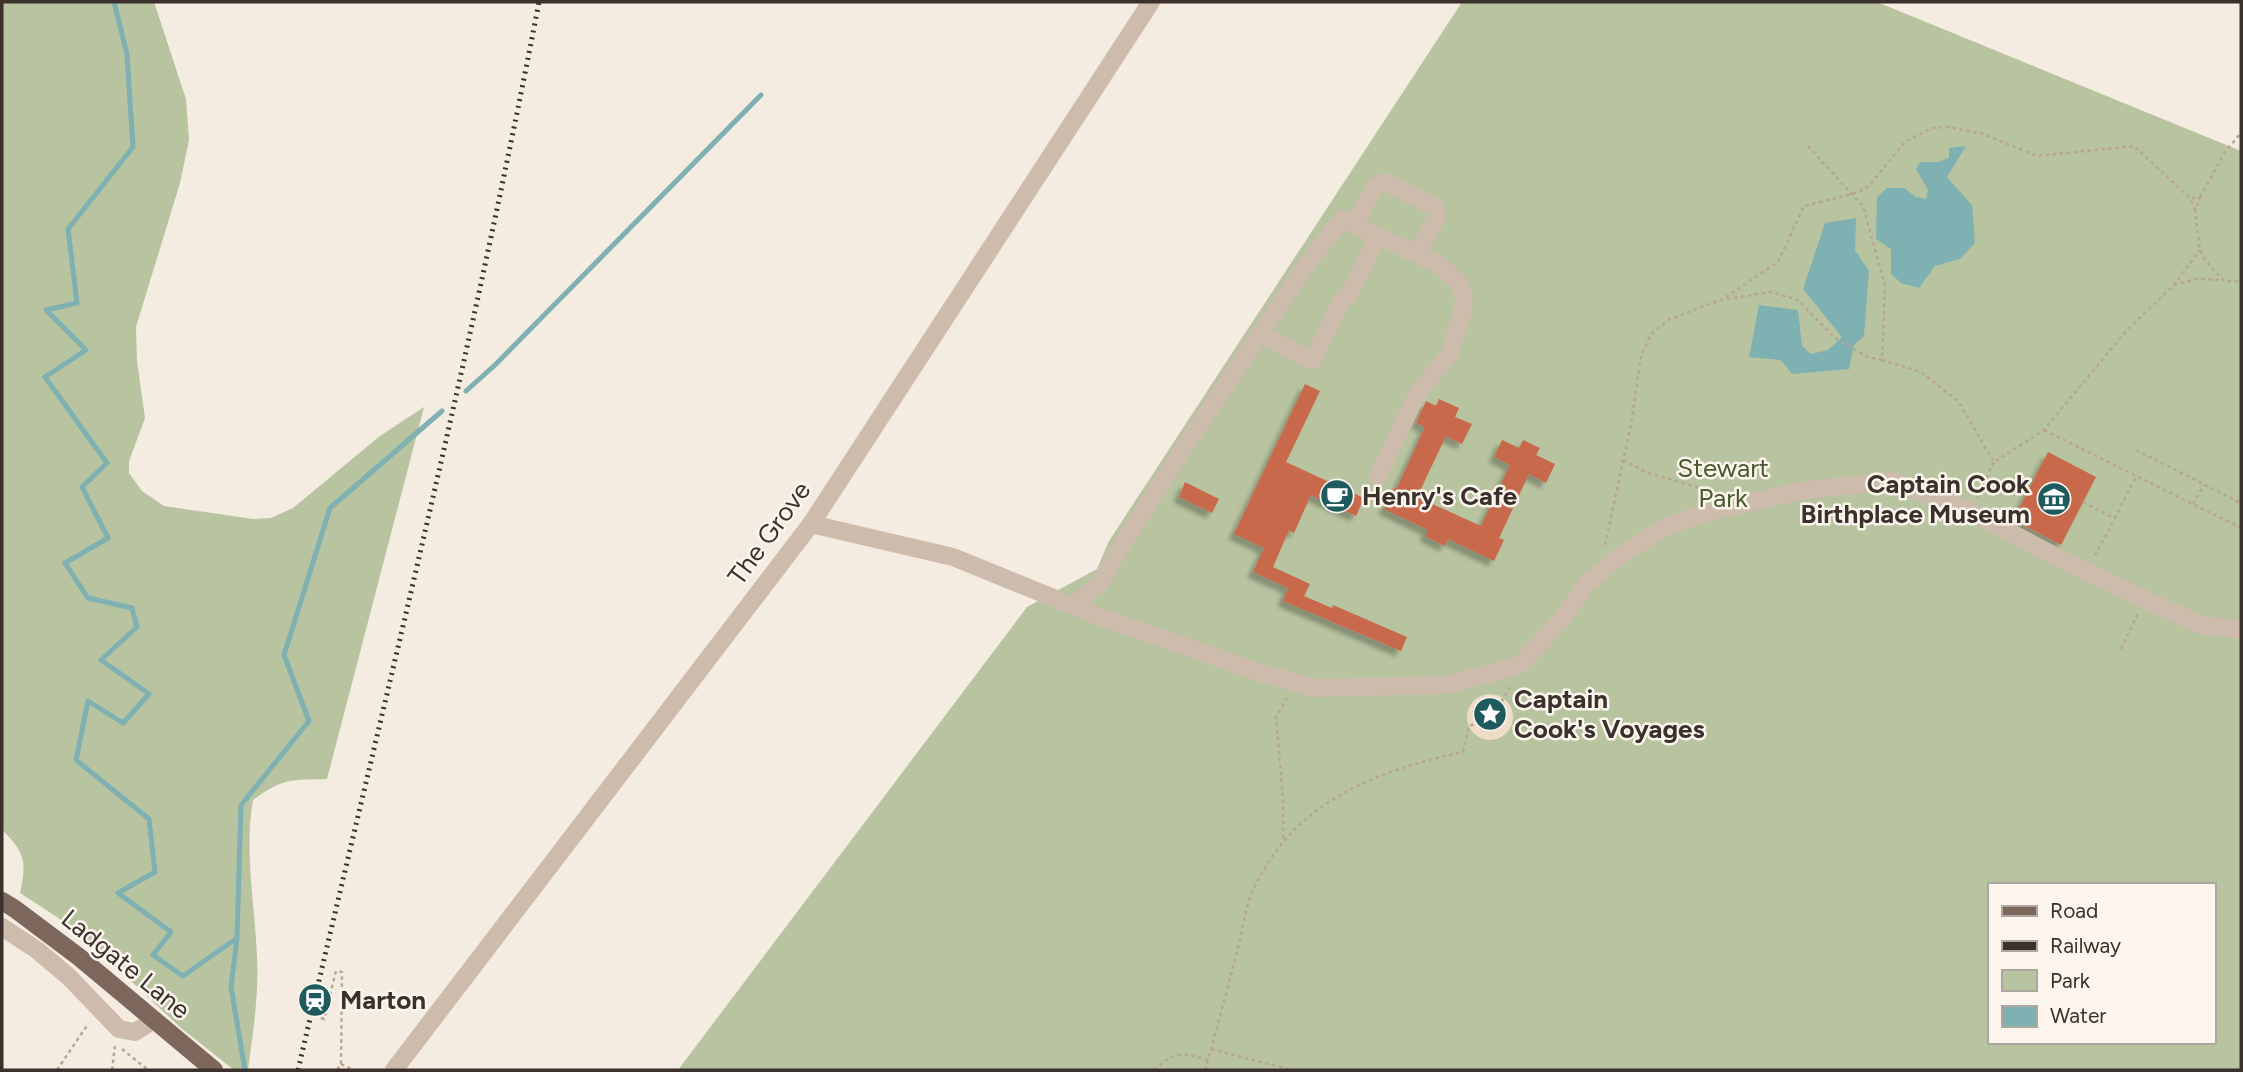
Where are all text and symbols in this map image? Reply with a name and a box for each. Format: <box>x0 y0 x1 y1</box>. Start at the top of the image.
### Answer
park label: Stewart Park <box>1677 452 1769 514</box>
place label: Captain Cook Birthplace Museum <box>1800 468 2030 530</box>
street label: The Grove <box>721 475 817 591</box>
cafe icon: Henry's Cafe <box>1318 477 1356 515</box>
place label: Henry's Cafe <box>1362 480 1517 512</box>
museum icon: Captain Cook Birthplace Museum <box>2035 480 2073 518</box>
place label: Captain Cook's Voyages <box>1514 683 1705 745</box>
place icon: Captain Cook's Voyages <box>1471 695 1509 733</box>
legend <box>1988 883 2215 1044</box>
text: Road <box>2050 898 2098 923</box>
street label: Ladgate Lane <box>55 902 197 1026</box>
text: Railway <box>2050 933 2121 958</box>
text: Park <box>2050 968 2091 993</box>
station icon: Marton <box>296 981 334 1019</box>
place label: Marton <box>340 984 426 1016</box>
text: Water <box>2050 1003 2106 1028</box>

